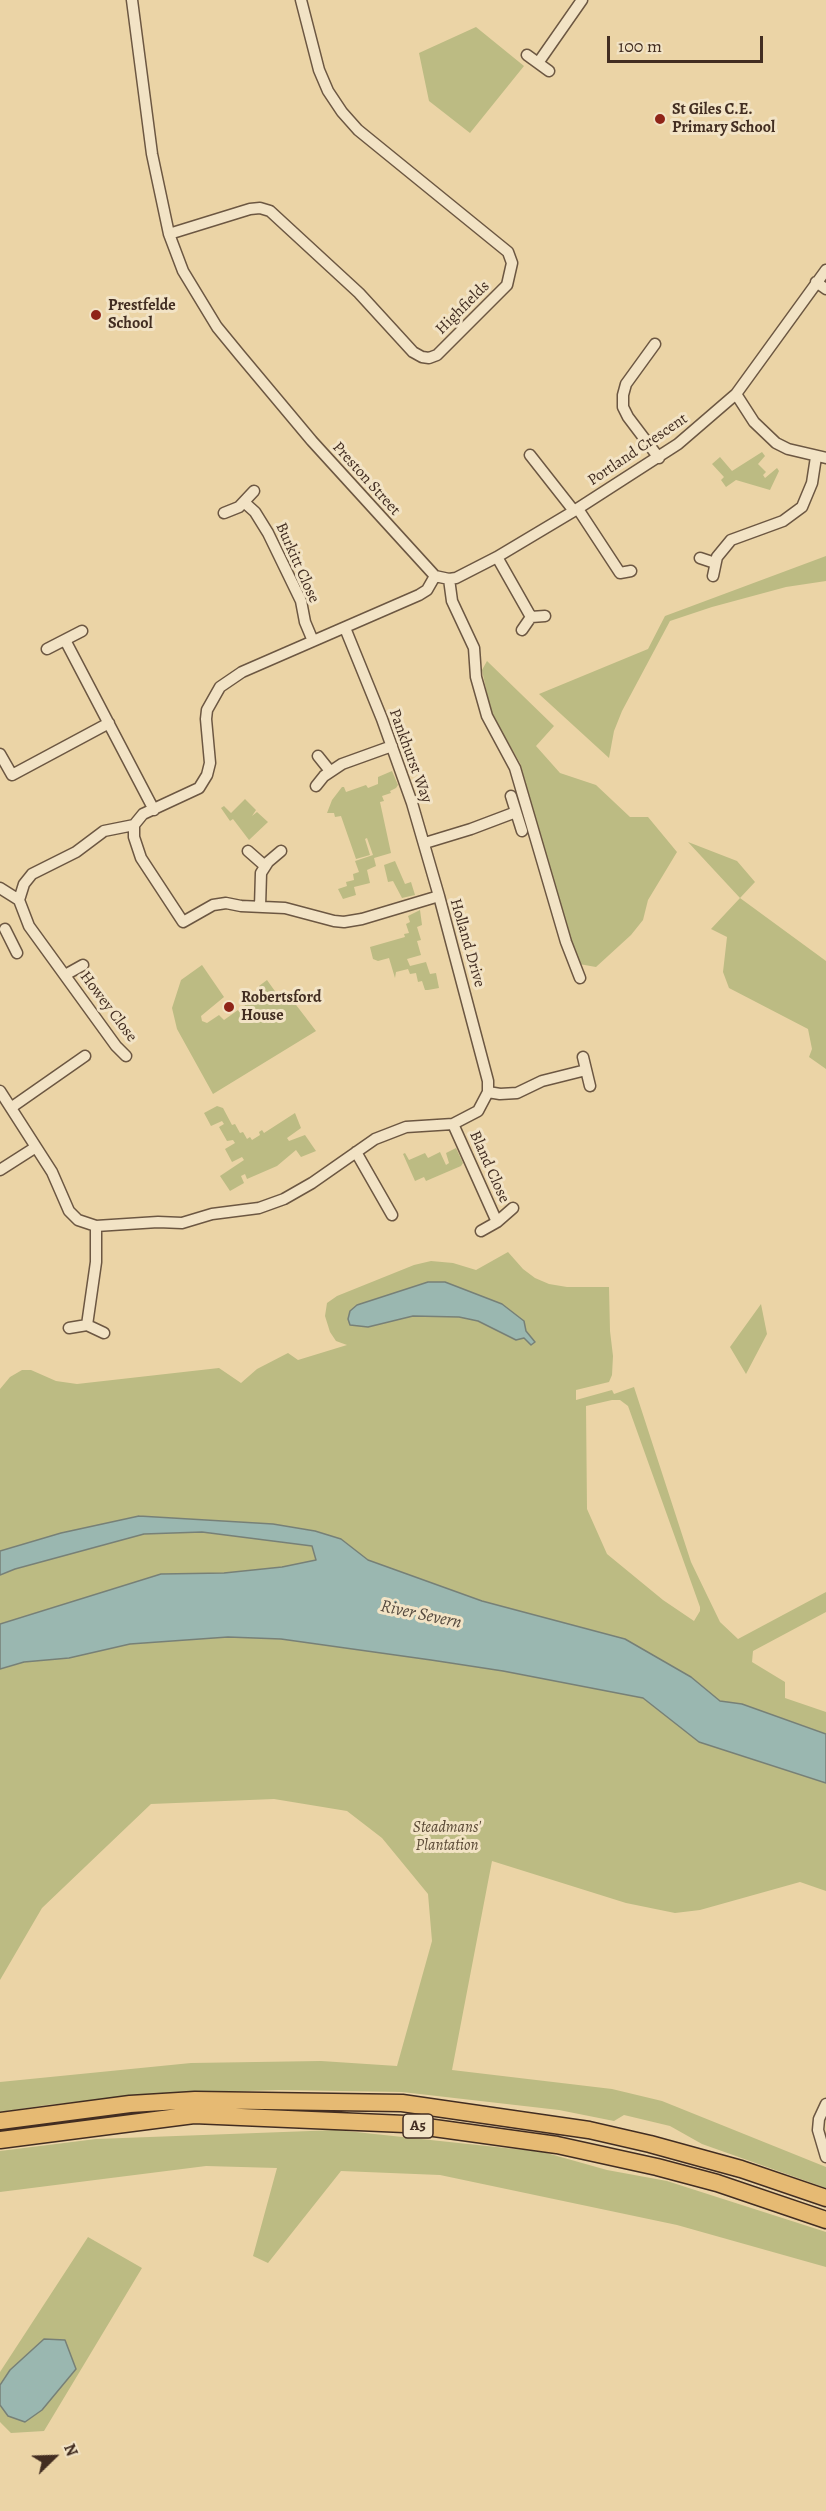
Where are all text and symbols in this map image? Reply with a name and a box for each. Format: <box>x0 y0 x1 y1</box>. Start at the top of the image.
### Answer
scale bar <box>610 24 766 62</box>
text: 100 m <box>618 34 662 58</box>
place label: St Giles C.E. Primary School <box>672 100 775 138</box>
marker: St Giles C.E. Primary School <box>653 112 667 126</box>
street label: Highfields <box>432 277 494 339</box>
place label: Prestfelde School <box>108 296 176 334</box>
marker: Prestfelde School <box>89 308 103 322</box>
street label: Portland Crescent <box>584 410 692 490</box>
street label: Preston Street <box>328 438 404 520</box>
street label: Burkitt Close <box>271 520 323 606</box>
street label: Pankhurst Way <box>384 706 436 806</box>
street label: Holland Drive <box>445 896 489 990</box>
street label: Howey Close <box>75 968 141 1046</box>
place label: Robertsford House <box>241 988 322 1026</box>
marker: Robertsford House <box>222 1000 236 1014</box>
street label: Bland Close <box>465 1128 513 1206</box>
water label: River Severn <box>379 1596 463 1634</box>
park label: Steadmans' Plantation <box>413 1818 481 1856</box>
road number: A5 <box>403 2114 433 2138</box>
north arrow <box>24 2427 84 2487</box>
text: N <box>58 2440 83 2460</box>

